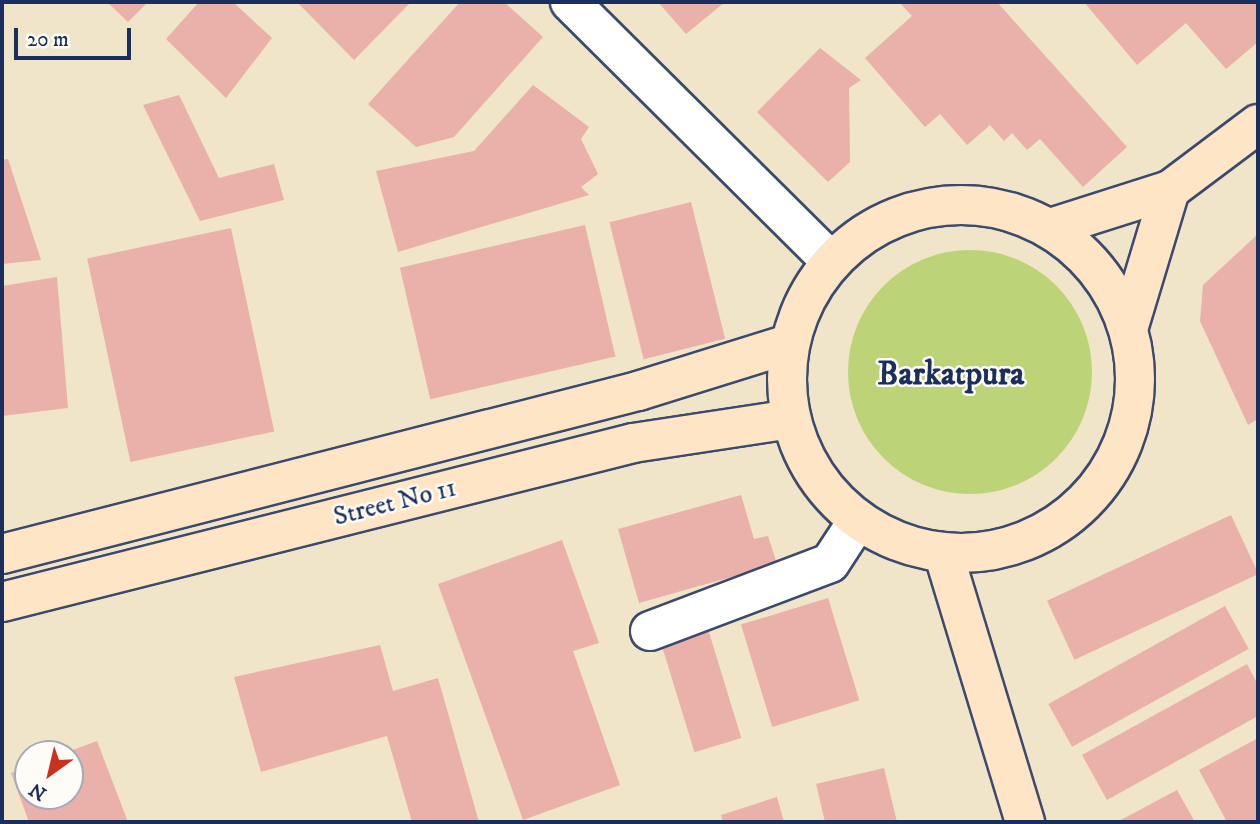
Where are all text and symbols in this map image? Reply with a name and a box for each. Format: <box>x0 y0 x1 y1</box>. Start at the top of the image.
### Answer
scale bar <box>18 14 135 58</box>
text: 20 m <box>27 27 69 53</box>
district label: Barkatpura <box>878 355 1024 395</box>
street label: Street No 11 <box>330 473 460 533</box>
north arrow <box>14 740 84 810</box>
text: N <box>25 777 51 805</box>

